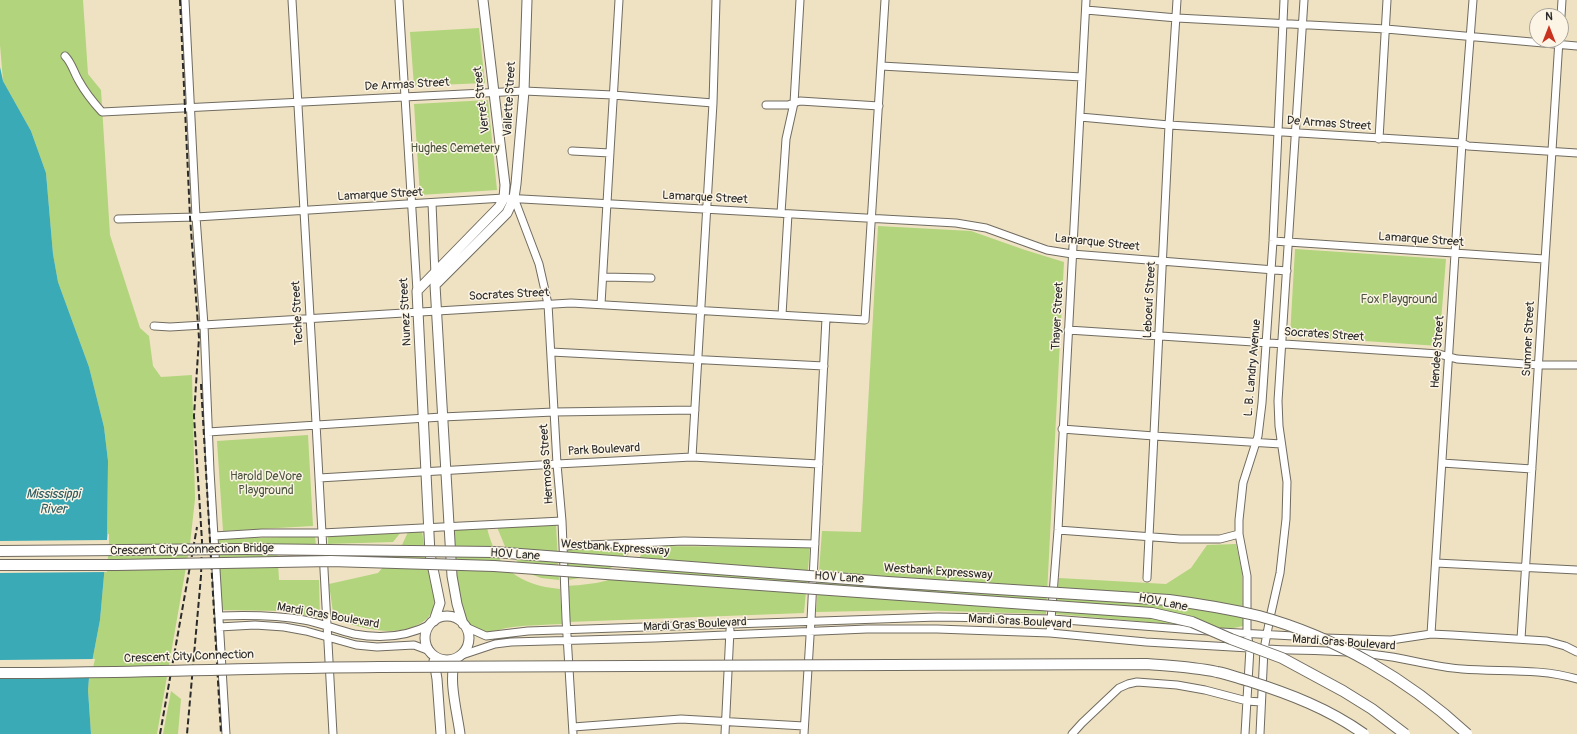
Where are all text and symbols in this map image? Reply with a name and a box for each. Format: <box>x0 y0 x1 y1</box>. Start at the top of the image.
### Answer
north arrow <box>1529 8 1569 48</box>
text: N <box>1545 10 1553 23</box>
street label: Vallette Street <box>501 61 519 137</box>
street label: Verret Street <box>471 66 493 134</box>
street label: De Armas Street <box>364 76 450 94</box>
street label: De Armas Street <box>1286 114 1372 134</box>
park label: Hughes Cemetery <box>410 142 500 156</box>
street label: Lamarque Street <box>337 186 423 204</box>
street label: Lamarque Street <box>662 189 748 207</box>
street label: Lamarque Street <box>1378 230 1464 250</box>
street label: Lamarque Street <box>1054 231 1140 255</box>
street label: Leboeuf Street <box>1141 261 1159 339</box>
street label: Nunez Street <box>397 278 415 346</box>
street label: Teche Street <box>289 280 307 346</box>
street label: Thayer Street <box>1049 282 1067 350</box>
street label: Socrates Street <box>469 286 549 304</box>
park label: Fox Playground <box>1361 293 1437 307</box>
street label: Sumner Street <box>1520 301 1538 377</box>
street label: Hendee Street <box>1428 315 1448 389</box>
street label: L. B. Landry Avenue <box>1242 319 1264 417</box>
street label: Socrates Street <box>1283 325 1365 345</box>
street label: Hermosa Street <box>537 423 557 505</box>
street label: Park Boulevard <box>567 441 641 459</box>
park label: Harold DeVore Playground <box>230 470 302 498</box>
water label: Mississippi River <box>26 487 80 518</box>
street label: Westbank Expressway <box>560 537 670 559</box>
street label: Crescent City Connection Bridge <box>110 541 274 559</box>
street label: HOV Lane <box>490 546 540 564</box>
street label: Westbank Expressway <box>883 561 993 583</box>
street label: HOV Lane <box>814 569 864 587</box>
street label: HOV Lane <box>1137 591 1189 615</box>
street label: Mardi Gras Boulevard <box>276 600 380 632</box>
street label: Mardi Gras Boulevard <box>968 612 1072 632</box>
street label: Mardi Gras Boulevard <box>643 615 747 635</box>
street label: Mardi Gras Boulevard <box>1292 632 1396 654</box>
street label: Crescent City Connection <box>124 648 254 666</box>

